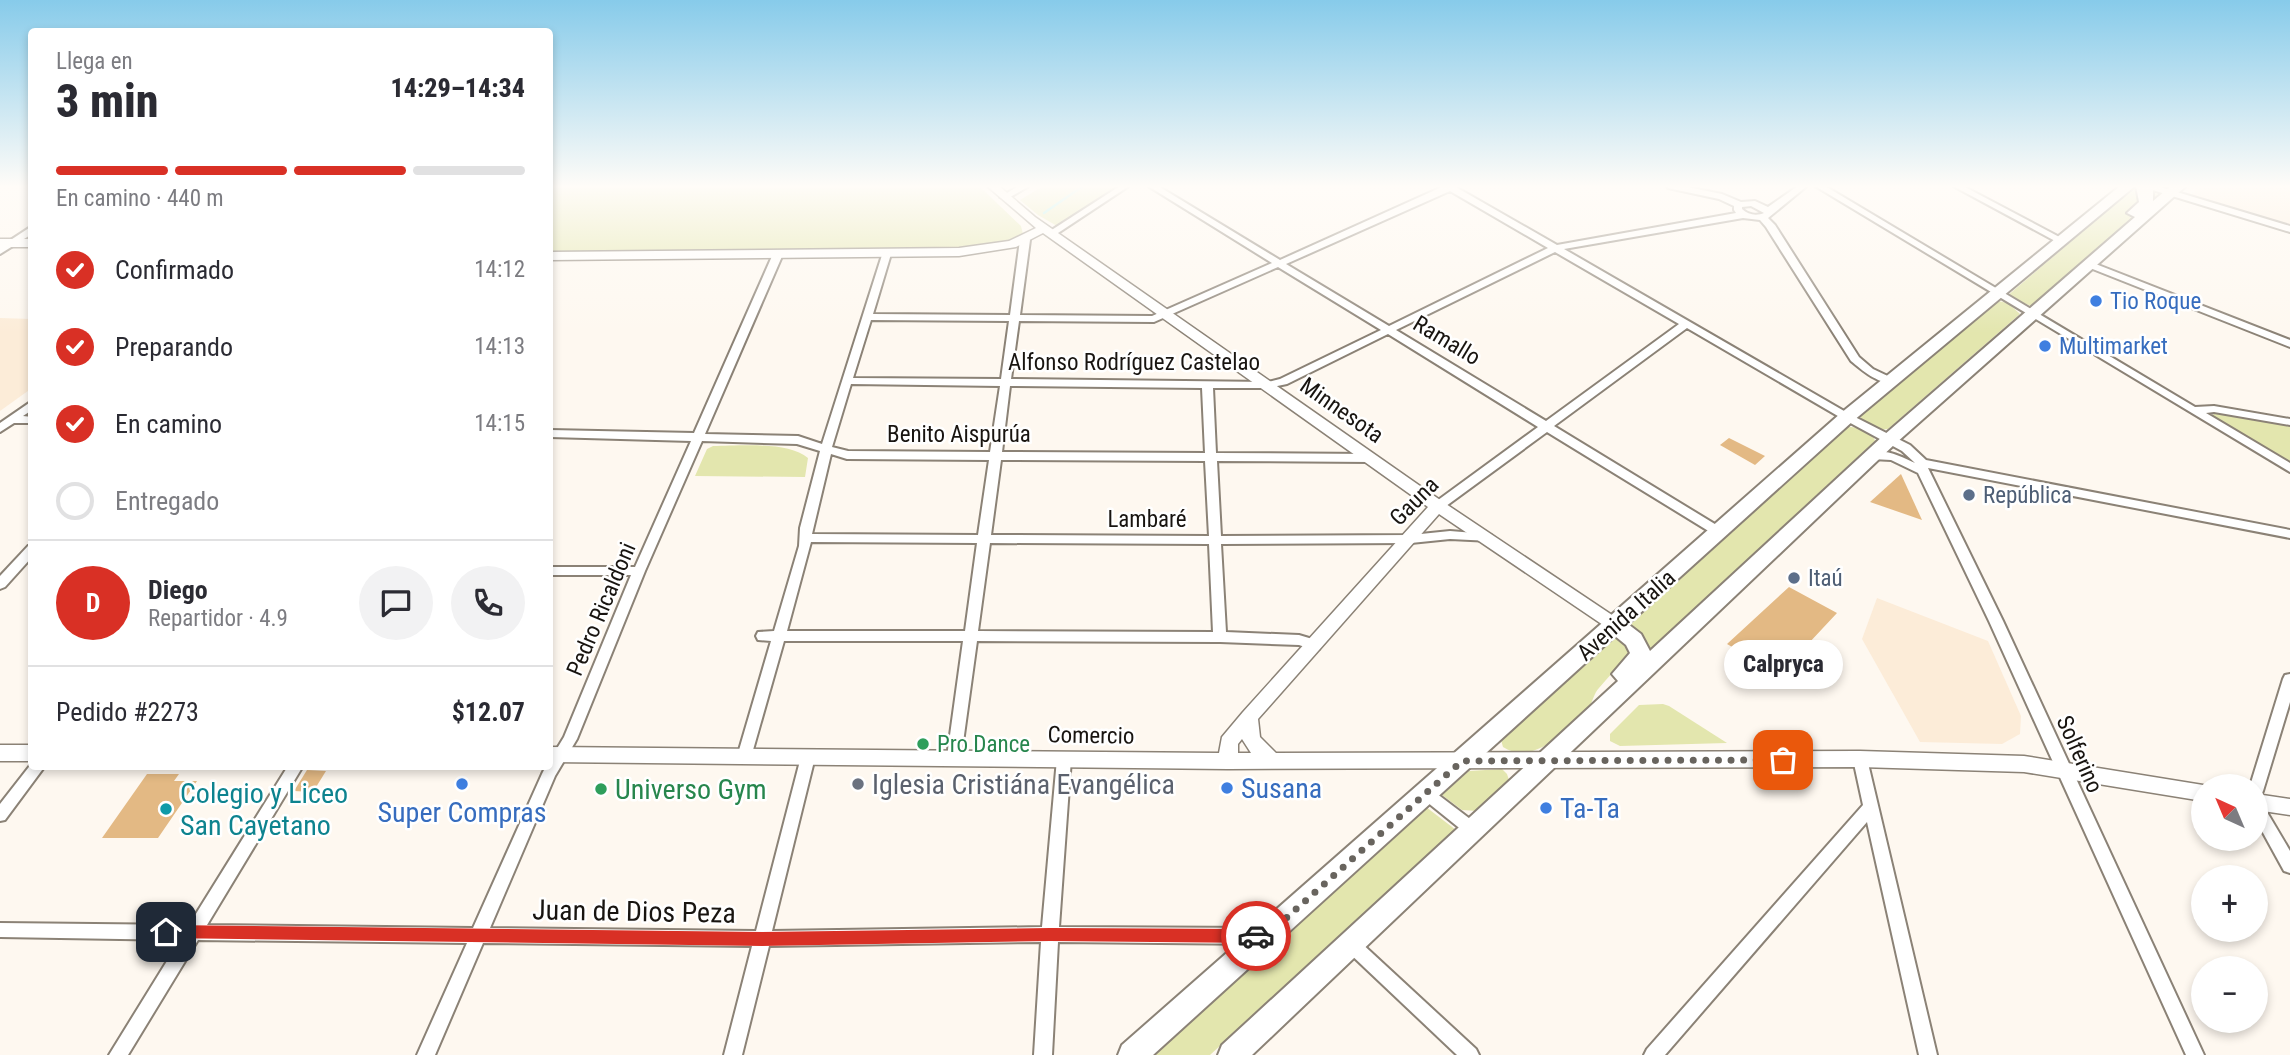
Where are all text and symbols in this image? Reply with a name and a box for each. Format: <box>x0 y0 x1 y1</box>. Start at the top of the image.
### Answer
text: Llega en <box>56 48 133 75</box>
text: 14:29–14:34 <box>391 73 525 103</box>
text: 3 min <box>56 74 159 128</box>
text: En camino · 440 m <box>56 185 224 212</box>
icon: check <box>56 251 94 289</box>
text: Confirmado <box>115 255 234 285</box>
text: 14:12 <box>474 256 525 283</box>
place label: Tio Roque <box>2110 288 2201 315</box>
marker: Tio Roque <box>2088 293 2104 309</box>
street label: Ramallo <box>1408 310 1485 371</box>
icon: check <box>56 328 94 366</box>
text: Preparando <box>115 332 233 362</box>
text: 14:13 <box>474 333 525 360</box>
place label: Multimarket <box>2059 333 2168 360</box>
marker: Multimarket <box>2037 338 2053 354</box>
street label: Alfonso Rodríguez Castelao <box>1008 349 1260 376</box>
street label: Minnesota <box>1295 372 1389 449</box>
icon: check <box>56 405 94 443</box>
text: En camino <box>115 409 222 439</box>
text: 14:15 <box>474 410 525 437</box>
street label: Benito Aispurúa <box>887 421 1031 448</box>
street label: Gauna <box>1384 471 1444 531</box>
place label: República <box>1983 482 2072 509</box>
text: Entregado <box>115 486 219 516</box>
marker: República <box>1961 487 1977 503</box>
street label: Lambaré <box>1107 506 1187 533</box>
street label: Pedro Ricaldoni <box>561 538 642 680</box>
street label: Avenida Italia <box>1572 564 1681 666</box>
place label: Itaú <box>1808 565 1843 592</box>
button: chat <box>359 566 433 640</box>
button: phone <box>451 566 525 640</box>
marker: Itaú <box>1786 570 1802 586</box>
text: Diego <box>148 575 208 605</box>
text: D <box>86 588 100 618</box>
text: Repartidor · 4.9 <box>148 605 288 632</box>
callout: Calpryca <box>1724 641 1842 690</box>
text: Calpryca <box>1743 651 1824 678</box>
text: Pedido #2273 <box>56 697 199 727</box>
text: $12.07 <box>452 697 525 727</box>
street label: Solferino <box>2051 711 2108 797</box>
street label: Comercio <box>1047 721 1135 750</box>
pin <box>1753 730 1813 790</box>
place label: Pro Dance <box>937 731 1030 758</box>
marker: Pro Dance <box>915 736 931 752</box>
icon: bag <box>1764 741 1802 779</box>
place label: Iglesia Cristiána Evangélica <box>872 768 1175 801</box>
place label: Susana <box>1241 772 1322 805</box>
place label: Universo Gym <box>615 773 767 806</box>
north arrow <box>2191 774 2268 850</box>
map controls <box>2191 774 2268 1033</box>
marker: Super Compras <box>454 776 470 792</box>
marker: Iglesia Cristiána Evangélica <box>850 776 866 792</box>
place label: Colegio y Liceo San Cayetano <box>180 777 348 842</box>
marker: Susana <box>1219 780 1235 796</box>
marker: Universo Gym <box>593 781 609 797</box>
place label: Ta-Ta <box>1560 792 1620 825</box>
place label: Super Compras <box>378 796 546 829</box>
marker: Ta-Ta <box>1538 800 1554 816</box>
marker: Colegio y Liceo San Cayetano <box>158 801 174 817</box>
button: + <box>2191 865 2268 942</box>
street label: Juan de Dios Peza <box>532 893 736 930</box>
courier <box>1221 901 1291 971</box>
pin <box>136 902 196 962</box>
icon: home <box>147 913 185 951</box>
icon: car <box>1237 917 1275 955</box>
button: − <box>2191 956 2268 1033</box>

